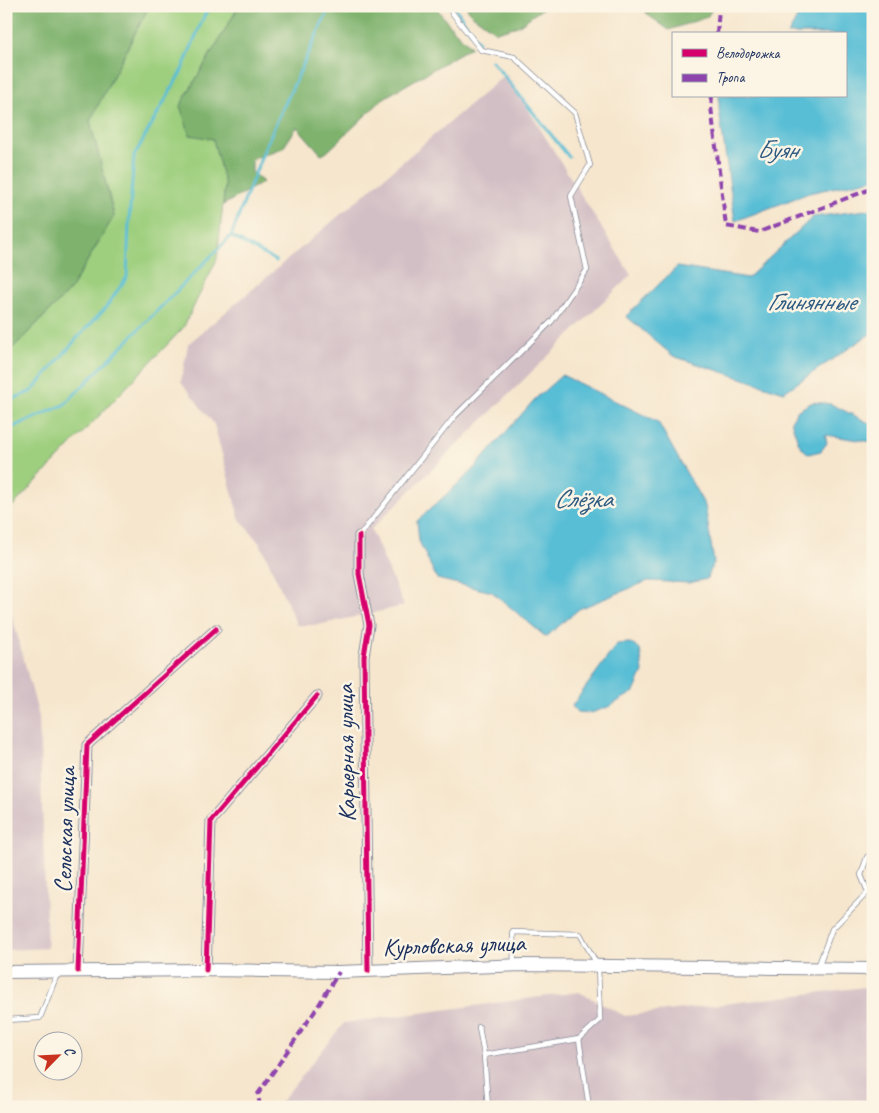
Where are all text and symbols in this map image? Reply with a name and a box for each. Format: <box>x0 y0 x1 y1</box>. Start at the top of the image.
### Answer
legend <box>672 32 846 98</box>
text: Велодорожка <box>716 44 780 63</box>
text: Тропа <box>716 68 745 87</box>
water label: Буян <box>757 133 802 166</box>
water label: Глинянные <box>767 285 860 318</box>
water label: Слёзка <box>554 482 615 515</box>
street label: Карьерная улица <box>329 682 363 822</box>
street label: Сельская улица <box>47 764 83 893</box>
street label: Курловская улица <box>382 926 528 963</box>
north arrow <box>32 1030 82 1080</box>
text: С <box>60 1044 79 1059</box>

